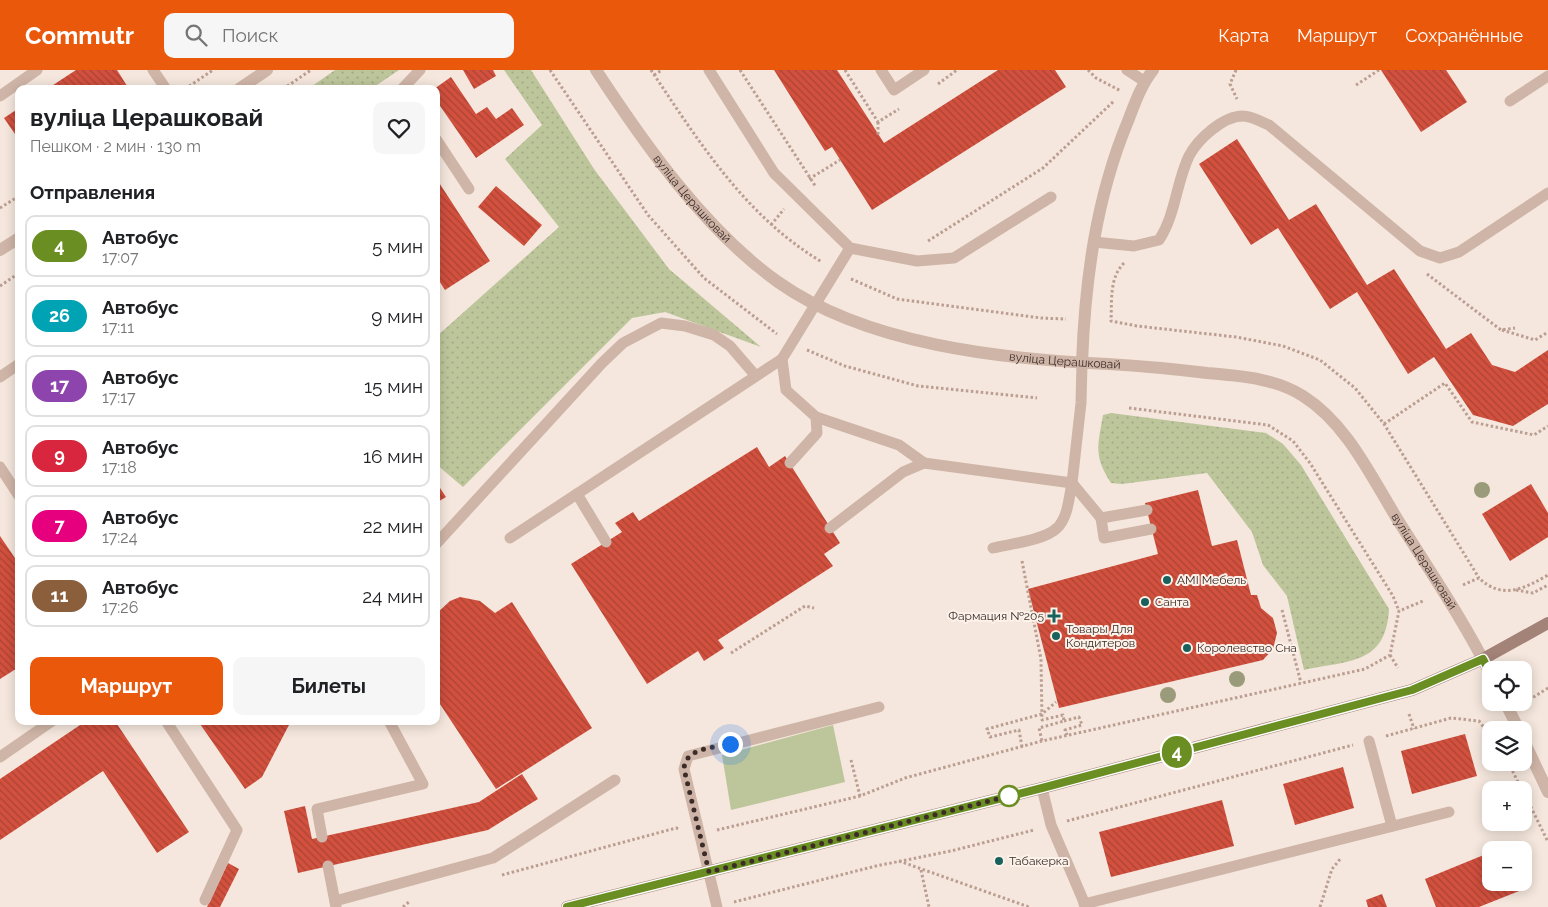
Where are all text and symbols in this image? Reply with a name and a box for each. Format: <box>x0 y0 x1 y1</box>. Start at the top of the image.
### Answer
search box <box>164 13 514 58</box>
text: Commutr <box>25 21 134 50</box>
icon: search <box>182 21 210 49</box>
text: Поиск <box>222 24 278 46</box>
text: Карта <box>1218 25 1269 46</box>
text: Маршрут <box>1297 25 1377 46</box>
text: Сохранённые <box>1405 25 1523 46</box>
button: heart <box>373 102 425 154</box>
text: вуліца Церашковай <box>30 103 263 132</box>
text: Пешком · 2 мин · 130 m <box>30 137 201 156</box>
street label: вуліца Церашковай <box>650 152 734 246</box>
text: Отправления <box>30 181 155 203</box>
text: Автобус <box>102 226 179 248</box>
text: 4 <box>54 235 65 256</box>
text: 5 мин <box>372 235 423 257</box>
text: 17:07 <box>102 248 139 267</box>
text: Автобус <box>102 296 179 318</box>
text: 26 <box>49 305 70 326</box>
text: 9 мин <box>371 305 423 327</box>
text: 17:11 <box>102 318 134 337</box>
street label: вуліца Церашковай <box>1009 349 1121 372</box>
text: Автобус <box>102 366 179 388</box>
text: 17 <box>50 375 69 396</box>
text: 15 мин <box>364 375 423 397</box>
text: 17:17 <box>102 388 136 407</box>
text: Автобус <box>102 436 179 458</box>
text: 9 <box>54 445 65 466</box>
text: 16 мин <box>363 445 423 467</box>
text: 17:18 <box>102 458 137 477</box>
text: Автобус <box>102 506 179 528</box>
street label: вуліца Церашковай <box>1388 511 1460 612</box>
text: 7 <box>54 515 65 536</box>
text: 22 мин <box>363 515 423 537</box>
text: 17:24 <box>102 528 137 547</box>
place label: AMI Мебель <box>1177 573 1246 587</box>
marker: AMI Мебель <box>1161 574 1173 586</box>
text: Автобус <box>102 576 179 598</box>
text: 11 <box>51 585 68 606</box>
text: 24 мин <box>362 585 423 607</box>
place label: Санта <box>1155 595 1189 609</box>
marker: Санта <box>1139 596 1151 608</box>
text: 17:26 <box>102 598 138 617</box>
place label: Фармация №205 <box>948 609 1044 623</box>
marker: Фармация №205 <box>1048 610 1060 622</box>
place label: Товары Для Кондитеров <box>1066 622 1135 650</box>
marker: Товары Для Кондитеров <box>1050 630 1062 642</box>
place label: Королевство Сна <box>1197 641 1297 655</box>
marker: Королевство Сна <box>1181 642 1193 654</box>
button: Маршрут <box>30 657 223 715</box>
button: Билеты <box>233 657 425 715</box>
map controls <box>1482 661 1532 891</box>
button: locate <box>1482 661 1532 711</box>
button: layers <box>1482 721 1532 771</box>
your location <box>718 732 743 757</box>
line badge: 4 <box>1161 736 1193 768</box>
text: 4 <box>1172 741 1182 762</box>
button: + <box>1482 781 1532 831</box>
unlabelled marker <box>998 785 1020 807</box>
button: − <box>1482 841 1532 891</box>
place label: Табакерка <box>1009 854 1069 868</box>
marker: Табакерка <box>993 855 1005 867</box>

